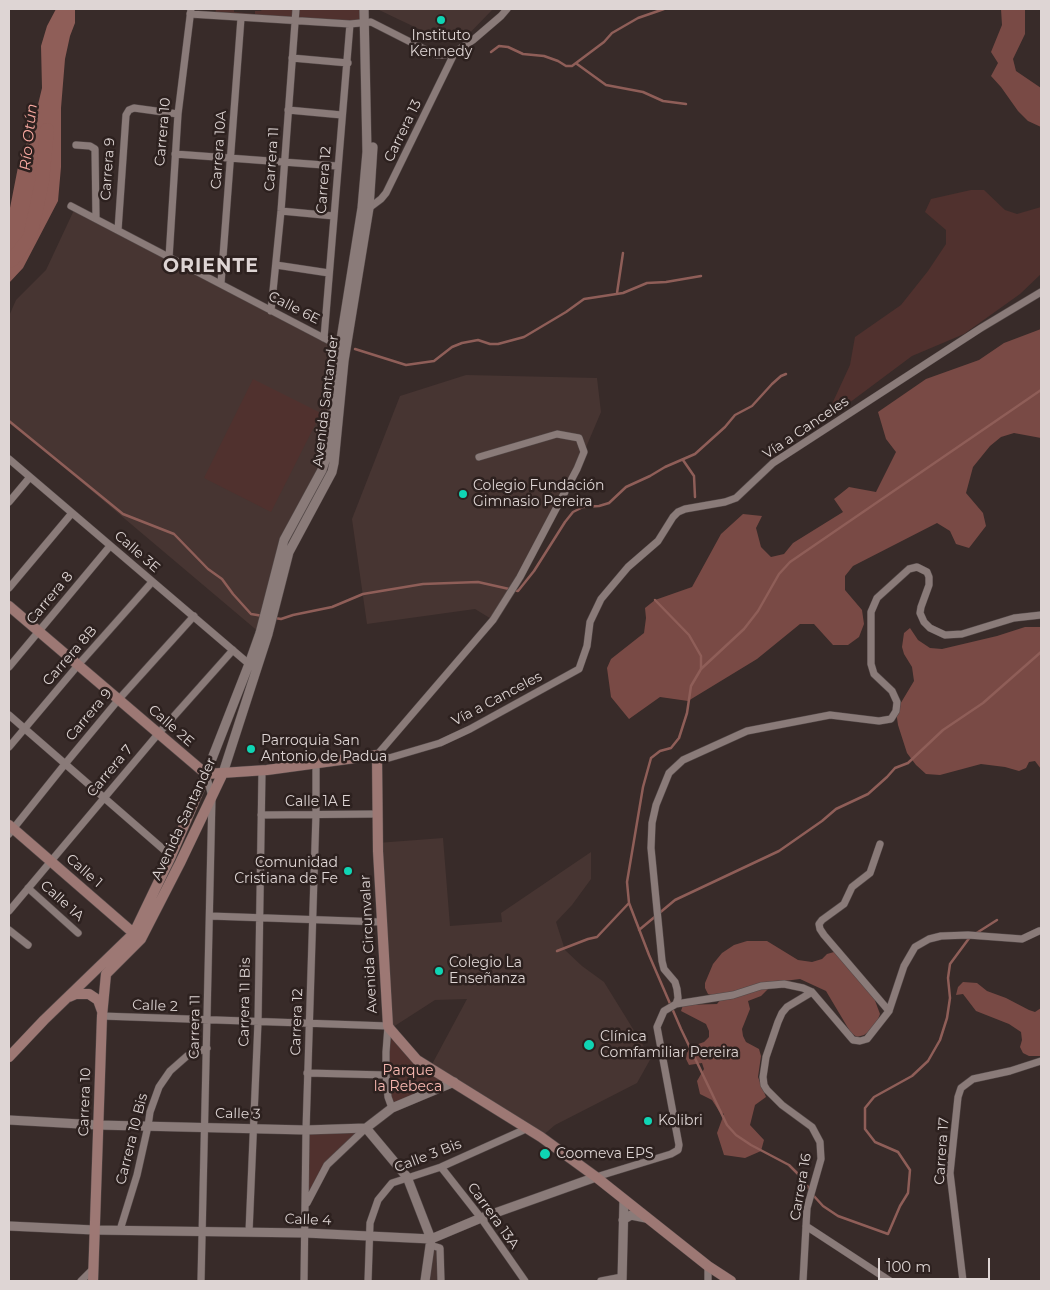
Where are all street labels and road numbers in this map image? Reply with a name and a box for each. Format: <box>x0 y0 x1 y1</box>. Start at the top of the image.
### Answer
street label: Carrera 10 <box>152 97 174 167</box>
street label: Carrera 13 <box>381 97 425 165</box>
street label: Carrera 10A <box>208 110 230 190</box>
street label: Carrera 11 <box>261 126 283 192</box>
street label: Carrera 9 <box>97 137 119 201</box>
street label: Carrera 12 <box>313 146 335 214</box>
street label: Calle 6E <box>265 288 323 328</box>
street label: Avenida Santander <box>310 334 342 468</box>
street label: Vía a Canceles <box>760 393 852 463</box>
street label: Calle 3E <box>111 528 163 576</box>
street label: Carrera 8 <box>23 568 77 628</box>
street label: Carrera 8B <box>39 623 101 689</box>
street label: Vía a Canceles <box>449 668 545 730</box>
street label: Carrera 9 <box>62 685 116 745</box>
street label: Calle 2E <box>145 702 197 750</box>
street label: Carrera 7 <box>83 742 137 800</box>
street label: Avenida Santander <box>148 755 220 883</box>
street label: Calle 1A E <box>285 794 351 810</box>
street label: Calle 1 <box>62 851 106 891</box>
street label: Avenida Circunvalar <box>357 874 381 1014</box>
street label: Calle 1A <box>37 877 87 925</box>
street label: Carrera 11 Bis <box>236 957 254 1047</box>
street label: Carrera 12 <box>287 988 307 1056</box>
street label: Carrera 11 <box>186 995 204 1059</box>
street label: Calle 2 <box>132 997 178 1015</box>
street label: Carrera 10 <box>75 1067 95 1137</box>
street label: Carrera 10 Bis <box>113 1092 151 1186</box>
street label: Calle 3 <box>215 1105 261 1123</box>
street label: Carrera 17 <box>931 1117 953 1185</box>
street label: Calle 3 Bis <box>392 1136 464 1176</box>
street label: Carrera 16 <box>787 1152 815 1222</box>
street label: Carrera 13A <box>463 1180 523 1252</box>
street label: Calle 4 <box>284 1211 332 1229</box>

